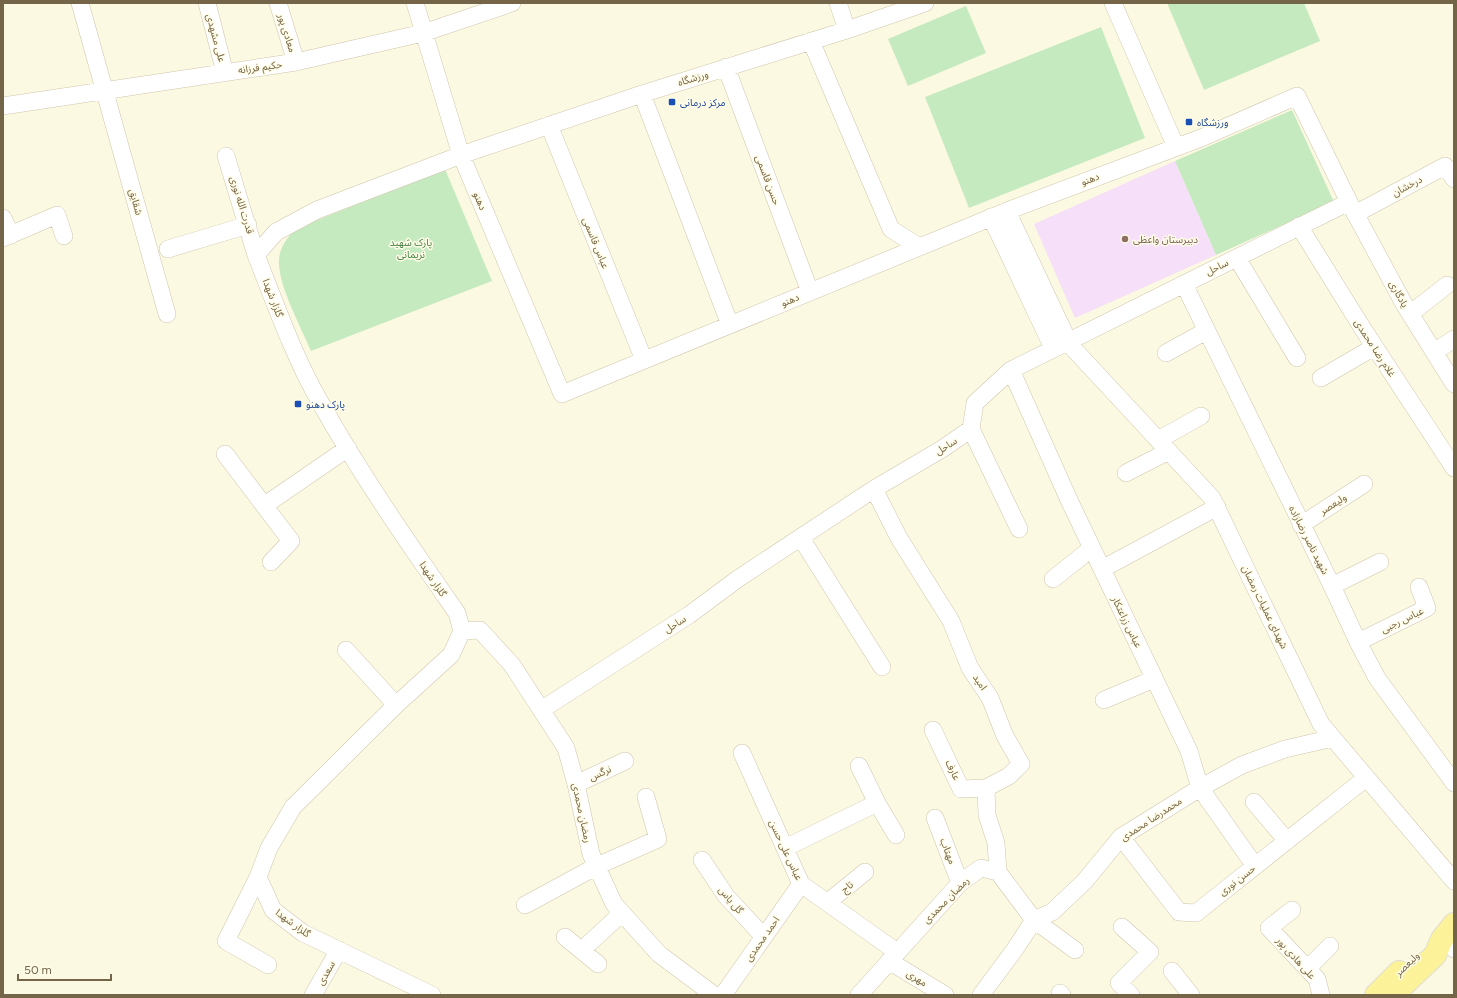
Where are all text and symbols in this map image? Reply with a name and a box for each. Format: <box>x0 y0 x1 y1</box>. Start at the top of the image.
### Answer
street label: معادی پور <box>275 11 299 54</box>
street label: علی مشهدی <box>203 12 229 64</box>
street label: حکیم فرزانه <box>237 57 283 78</box>
street label: ورزشگاه <box>676 67 710 89</box>
place label: مرکز درمانی <box>680 96 726 109</box>
marker: مرکز درمانی <box>667 97 677 107</box>
place label: ورزشگاه <box>1197 116 1228 129</box>
marker: ورزشگاه <box>1184 117 1194 127</box>
street label: حسن قاسمی <box>753 153 784 207</box>
street label: دهنو <box>1079 170 1101 188</box>
street label: درخشان <box>1390 173 1424 199</box>
street label: قدرت الله نوری <box>227 174 257 236</box>
street label: شقایق <box>126 187 146 217</box>
street label: دهنو <box>470 190 490 212</box>
street label: عباس قاسمی <box>580 215 612 271</box>
place label: دبیرستان واعظی <box>1133 233 1198 246</box>
marker: دبیرستان واعظی <box>1120 234 1130 244</box>
park label: پارک شهید نریمانی <box>390 236 432 261</box>
street label: ساحل <box>1203 256 1231 278</box>
street label: گلزار شهدا <box>260 277 287 320</box>
street label: یادگاری <box>1386 278 1412 310</box>
street label: دهنو <box>779 290 801 310</box>
street label: غلام رضا محمدی <box>1350 317 1399 380</box>
place label: پارک دهنو <box>306 398 345 411</box>
marker: پارک دهنو <box>293 399 303 409</box>
street label: ساحل <box>932 434 960 458</box>
street label: ولیعصر <box>1316 491 1349 518</box>
street label: شهید ناصر رضازاده <box>1286 503 1332 577</box>
street label: گلزار شهدا <box>416 559 450 600</box>
street label: شهدای عملیات رمضان <box>1239 563 1291 651</box>
street label: عباس زراعتکار <box>1108 593 1145 650</box>
street label: عباس رجبی <box>1379 604 1425 636</box>
street label: ساحل <box>661 612 689 636</box>
street label: امید <box>970 671 990 693</box>
street label: عارف <box>943 758 963 782</box>
street label: نرگس <box>587 762 613 784</box>
street label: رمضان محمدی <box>569 782 595 844</box>
street label: محمدرضا محمدی <box>1118 794 1184 844</box>
street label: عباس علی حسن <box>766 818 806 882</box>
street label: مهتاب <box>937 836 959 866</box>
street label: حسن نوری <box>1216 862 1258 898</box>
street label: رمضان محمدی <box>920 874 972 926</box>
street label: تاج <box>838 878 857 897</box>
street label: گل یاس <box>716 884 747 917</box>
street label: گلزار شهدا <box>273 906 314 941</box>
street label: احمد محمدی <box>742 914 782 964</box>
street label: علی هادی پور <box>1273 933 1318 982</box>
street label: ولیعصر <box>1391 949 1422 980</box>
scale bar <box>18 956 111 982</box>
street label: سعدی <box>314 958 338 988</box>
text: 50 m <box>24 963 52 977</box>
street label: مهری <box>904 967 930 989</box>

